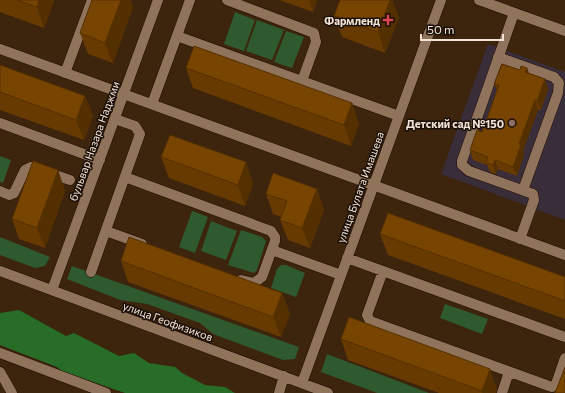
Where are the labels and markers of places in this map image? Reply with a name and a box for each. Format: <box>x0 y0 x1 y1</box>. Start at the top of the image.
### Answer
place label: Фармленд <box>324 14 380 27</box>
marker: Фармленд <box>383 15 393 25</box>
place label: Детский сад №150 <box>406 117 504 130</box>
marker: Детский сад №150 <box>507 118 517 128</box>

